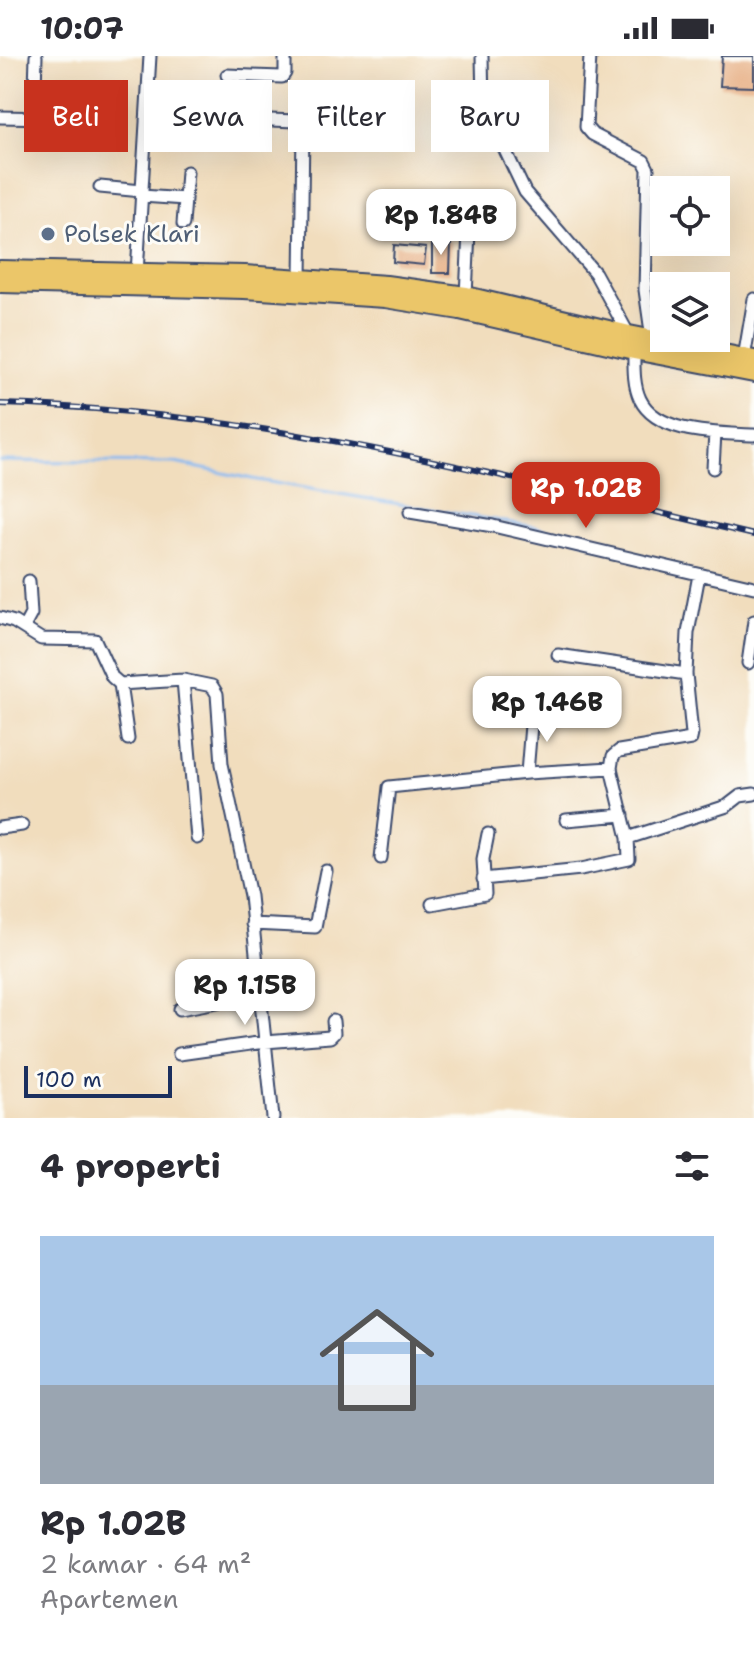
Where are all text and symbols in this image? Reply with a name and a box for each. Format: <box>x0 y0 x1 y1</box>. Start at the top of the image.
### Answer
text: 10:07 <box>40 8 124 49</box>
chip: Beli <box>24 80 128 152</box>
chip: Sewa <box>144 80 272 152</box>
chip: Filter <box>288 80 415 152</box>
chip: Baru <box>431 80 549 152</box>
map controls <box>650 176 730 352</box>
button: locate <box>650 176 730 256</box>
pin: Rp 1.84B <box>358 189 524 257</box>
text: Rp 1.84B <box>384 197 498 232</box>
place label: Polsek Klari <box>64 218 200 250</box>
marker: Polsek Klari <box>39 225 57 243</box>
button: layers <box>650 272 730 352</box>
pin: Rp 1.02B <box>503 462 669 530</box>
text: Rp 1.02B <box>530 470 642 505</box>
pin: Rp 1.46B <box>464 676 630 744</box>
text: Rp 1.46B <box>491 684 603 719</box>
pin: Rp 1.15B <box>162 959 328 1027</box>
text: Rp 1.15B <box>193 967 297 1002</box>
scale bar <box>24 1062 172 1098</box>
text: 100 m <box>36 1065 102 1094</box>
text: 4 properti <box>40 1143 221 1189</box>
icon: filters <box>670 1144 714 1188</box>
icon: home <box>305 1288 449 1432</box>
text: Rp 1.02B <box>40 1500 187 1546</box>
text: 2 kamar · 64 m² <box>40 1546 252 1581</box>
text: Apartemen <box>40 1581 179 1616</box>

